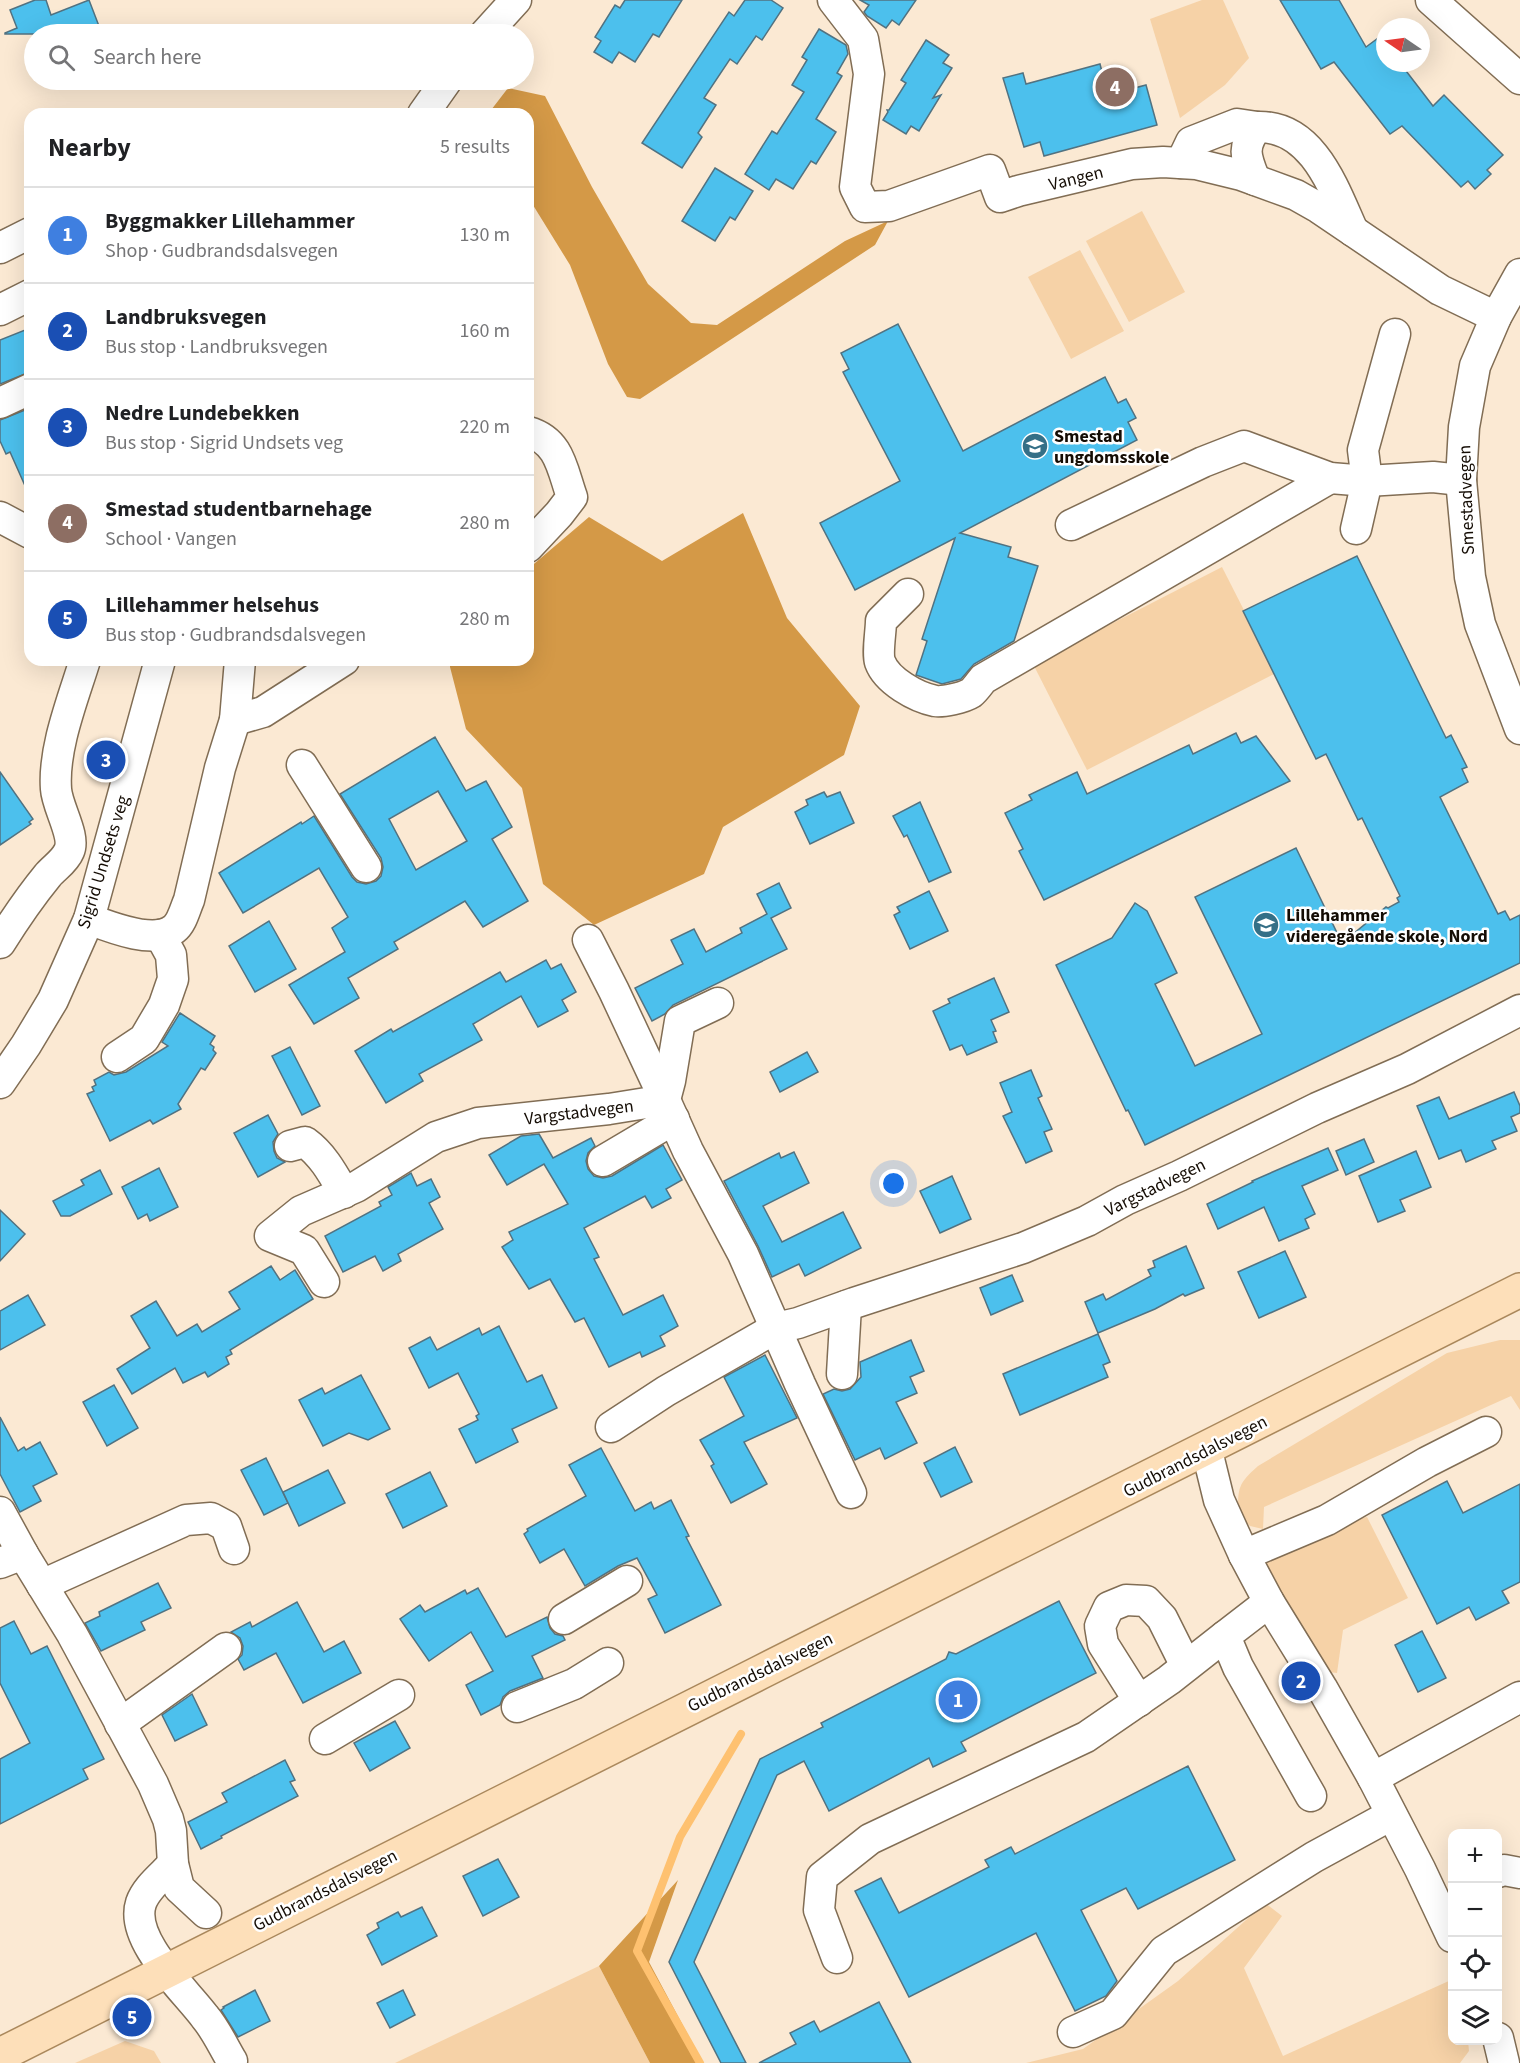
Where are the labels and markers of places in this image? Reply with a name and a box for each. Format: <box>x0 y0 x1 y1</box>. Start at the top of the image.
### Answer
pin: 4 <box>1096 64 1134 110</box>
place label: Smestad ungdomsskole <box>1054 424 1169 470</box>
school or university icon: Smestad ungdomsskole <box>1020 431 1050 461</box>
pin: 3 <box>86 738 126 783</box>
place label: Lillehammer videregående skole, Nord <box>1286 903 1488 949</box>
school or university icon: Lillehammer videregående skole, Nord <box>1251 910 1281 940</box>
pin: 2 <box>1282 1658 1320 1704</box>
pin: 1 <box>938 1678 978 1722</box>
pin: 5 <box>112 1994 152 2040</box>

